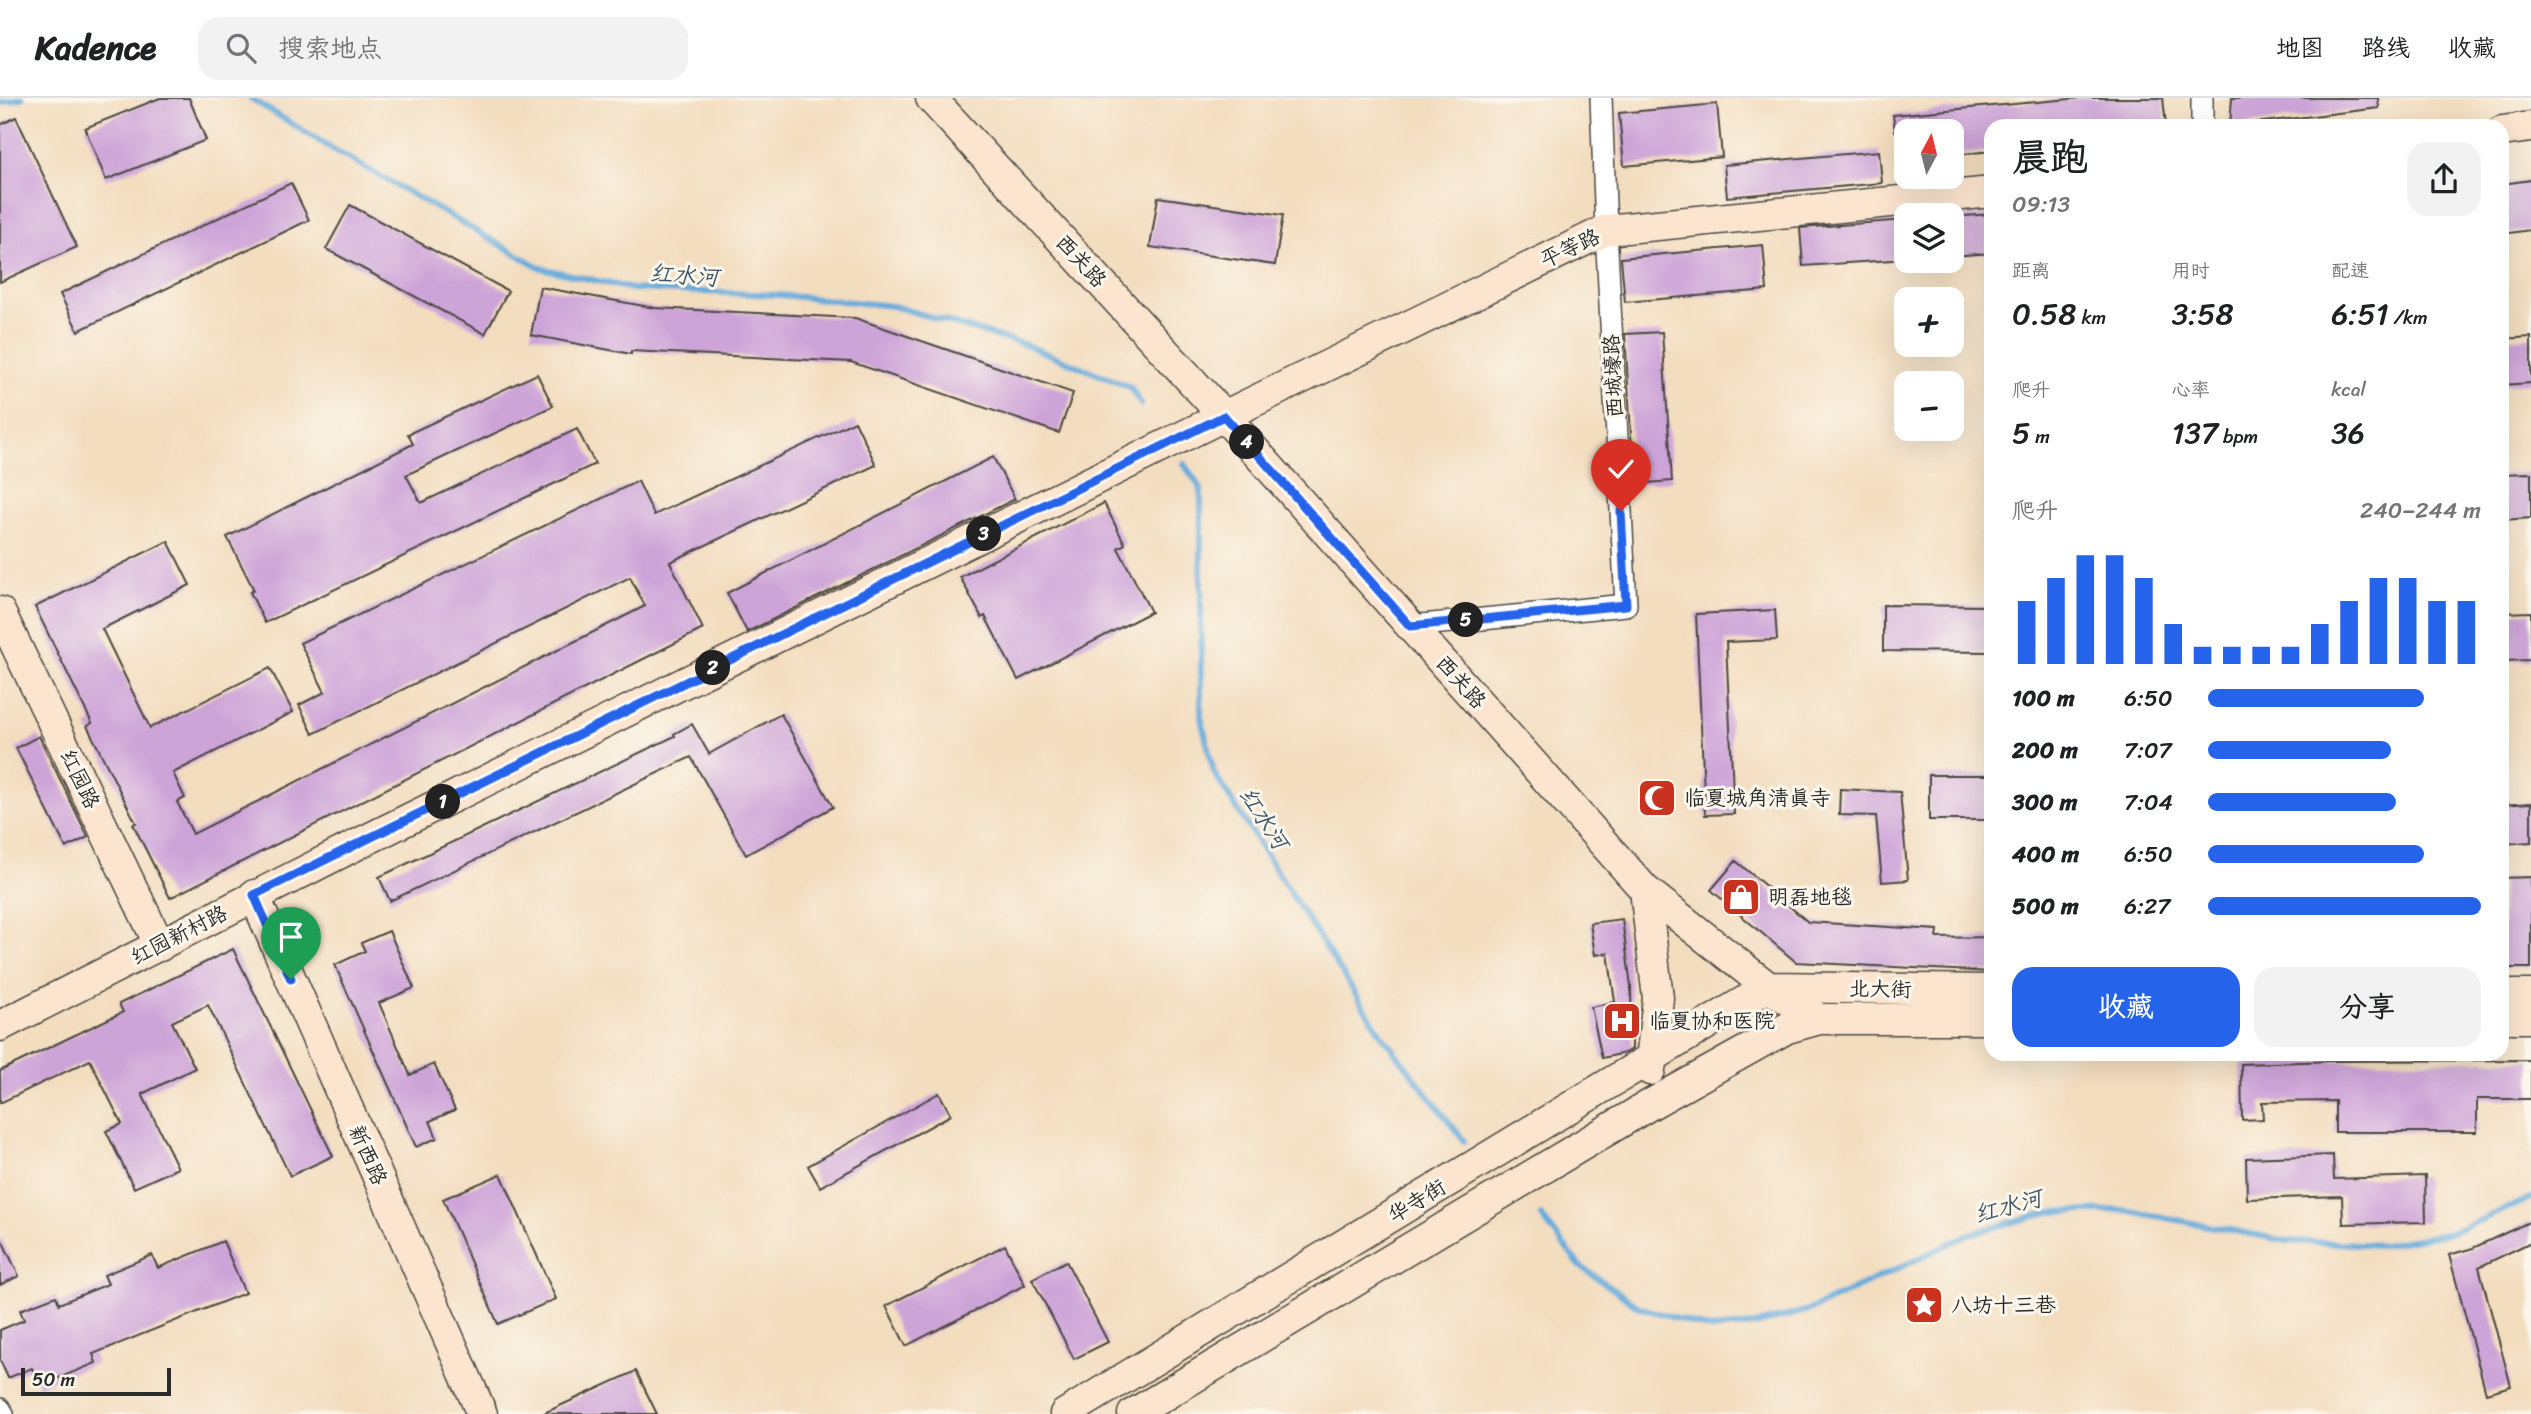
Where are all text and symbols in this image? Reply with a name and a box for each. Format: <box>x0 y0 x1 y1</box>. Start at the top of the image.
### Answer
search box <box>198 17 688 80</box>
text: Kadence <box>35 19 156 77</box>
text: 搜索地点 <box>278 25 382 71</box>
text: 地图 <box>2276 27 2324 69</box>
text: 路线 <box>2362 27 2410 69</box>
text: 收藏 <box>2448 27 2496 69</box>
icon: search <box>222 29 260 67</box>
north arrow <box>1894 119 1964 189</box>
map controls <box>1894 119 1964 441</box>
text: 晨跑 <box>2012 124 2088 191</box>
button: share <box>2407 142 2481 216</box>
text: 09:13 <box>2012 184 2070 225</box>
button: layers <box>1894 203 1964 273</box>
street label: 平等路 <box>1533 217 1607 279</box>
street label: 西关路 <box>1046 225 1116 297</box>
water label: 红水河 <box>648 253 724 299</box>
text: 距离 <box>2012 254 2050 287</box>
text: 用时 <box>2172 254 2210 287</box>
text: 配速 <box>2331 254 2369 287</box>
button: + <box>1894 287 1964 357</box>
text: 0.58 <box>2012 287 2076 341</box>
text: 3:58 <box>2172 287 2234 341</box>
text: 6:51 <box>2331 287 2389 341</box>
text: km <box>2076 301 2106 334</box>
text: /km <box>2389 301 2428 334</box>
street label: 西城壕路 <box>1592 333 1634 419</box>
button: − <box>1894 371 1964 441</box>
text: 爬升 <box>2012 373 2050 406</box>
text: 心率 <box>2172 373 2210 406</box>
text: kcal <box>2331 373 2366 406</box>
text: 5 <box>2012 406 2030 460</box>
text: 137 <box>2172 406 2218 460</box>
text: 36 <box>2331 406 2365 460</box>
text: m <box>2030 420 2050 453</box>
text: bpm <box>2218 420 2258 453</box>
pin: 4 <box>1230 424 1264 460</box>
text: 4 <box>1241 425 1252 458</box>
pin <box>1591 439 1651 511</box>
icon: check <box>1602 450 1640 488</box>
text: 爬升 <box>2012 490 2058 531</box>
text: 240–244 m <box>2360 490 2481 531</box>
pin: 3 <box>967 516 1002 551</box>
text: 3 <box>978 517 989 550</box>
pin: 5 <box>1448 602 1484 638</box>
text: 5 <box>1460 603 1471 636</box>
street label: 西关路 <box>1426 646 1496 718</box>
pin: 2 <box>696 650 730 686</box>
text: 2 <box>707 651 718 684</box>
text: 100 m <box>2012 678 2075 719</box>
text: 6:50 <box>2124 678 2173 719</box>
text: 200 m <box>2012 730 2078 771</box>
text: 7:07 <box>2124 730 2172 771</box>
street label: 红园路 <box>49 742 111 816</box>
mosque icon: 临夏城角清真寺 <box>1636 777 1678 819</box>
water label: 红水河 <box>1228 778 1302 862</box>
place label: 临夏城角清真寺 <box>1684 779 1831 817</box>
text: 300 m <box>2012 782 2077 823</box>
text: 7:04 <box>2124 782 2173 823</box>
pin: 1 <box>426 784 460 820</box>
text: 1 <box>438 785 447 818</box>
text: 400 m <box>2012 834 2079 875</box>
text: 6:50 <box>2124 834 2173 875</box>
shop icon: 明磊地毯 <box>1720 876 1762 918</box>
place label: 明磊地毯 <box>1768 878 1852 916</box>
text: 500 m <box>2012 886 2079 927</box>
text: 6:27 <box>2124 886 2170 927</box>
street label: 红园新村路 <box>124 894 234 976</box>
pin <box>261 907 321 979</box>
icon: arrive <box>272 918 310 956</box>
button: 收藏 <box>2012 967 2240 1047</box>
button: 分享 <box>2254 967 2481 1047</box>
street label: 北大街 <box>1848 969 1912 1009</box>
hospital icon: 临夏协和医院 <box>1601 1000 1643 1042</box>
place label: 临夏协和医院 <box>1649 1002 1775 1040</box>
street label: 新西路 <box>338 1118 398 1192</box>
street label: 华寺街 <box>1380 1168 1454 1234</box>
water label: 红水河 <box>1969 1177 2051 1235</box>
place icon: 八坊十三巷 <box>1903 1284 1945 1326</box>
place label: 八坊十三巷 <box>1951 1286 2056 1324</box>
text: 50 m <box>32 1363 75 1396</box>
scale bar <box>21 1365 172 1397</box>

